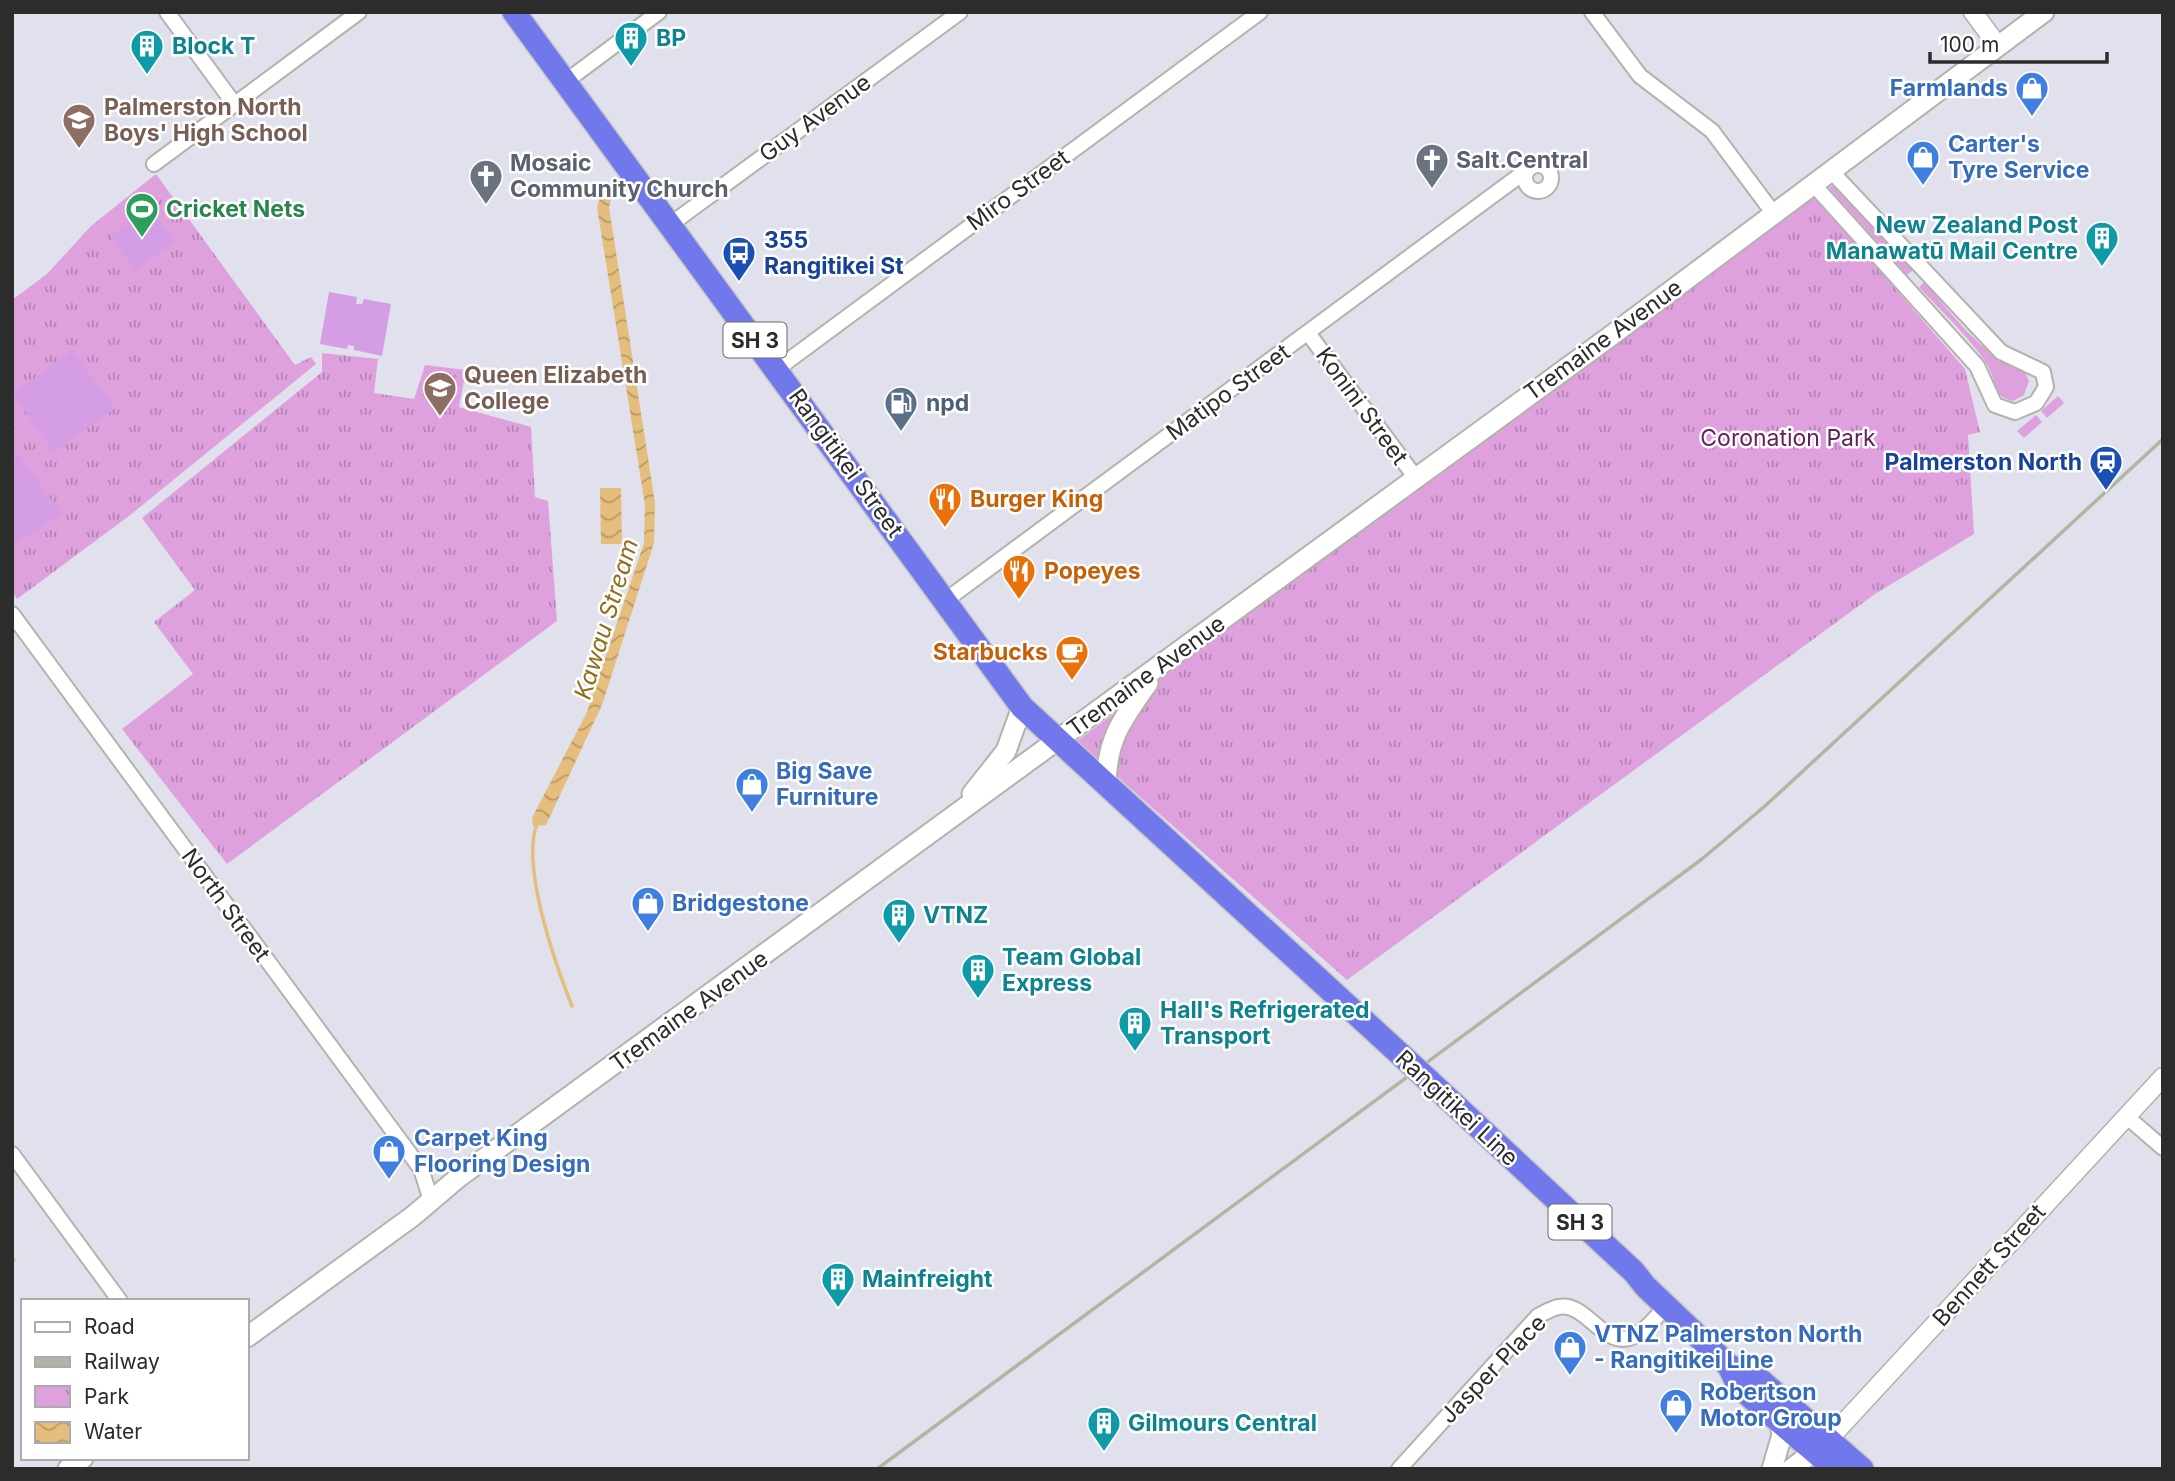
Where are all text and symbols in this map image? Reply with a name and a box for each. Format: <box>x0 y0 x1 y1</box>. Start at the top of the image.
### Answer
building icon: BP <box>612 19 650 68</box>
scale bar <box>1930 21 2107 65</box>
place label: BP <box>656 24 686 52</box>
building icon: Block T <box>128 27 166 76</box>
place label: Block T <box>172 32 255 60</box>
text: 100 m <box>1940 32 1999 57</box>
street label: Guy Avenue <box>754 68 876 168</box>
shop icon: Farmlands <box>2013 69 2051 118</box>
place label: Farmlands <box>1890 74 2008 102</box>
place label: Palmerston North Boys' High School <box>104 93 308 147</box>
school or university icon: Palmerston North Boys' High School <box>60 101 98 150</box>
place label: Carter's Tyre Service <box>1948 130 2089 184</box>
shop icon: Carter's Tyre Service <box>1904 138 1942 187</box>
church icon: Salt.Central <box>1413 141 1451 190</box>
street label: Miro Street <box>961 143 1075 237</box>
place label: Salt.Central <box>1456 146 1588 174</box>
place label: Mosaic Community Church <box>510 149 729 203</box>
church icon: Mosaic Community Church <box>467 157 505 206</box>
sports icon: Cricket Nets <box>123 190 161 239</box>
place label: Cricket Nets <box>166 195 305 223</box>
place label: New Zealand Post Manawatū Mail Centre <box>1826 211 2079 265</box>
building icon: New Zealand Post Manawatū Mail Centre <box>2083 219 2121 268</box>
place label: 355 Rangitikei St <box>764 226 904 280</box>
bus stop icon: 355 Rangitikei St <box>720 234 758 283</box>
street label: Tremaine Avenue <box>1519 273 1687 407</box>
road number: SH 3 <box>724 322 786 358</box>
street label: Matipo Street <box>1161 337 1296 446</box>
street label: Konini Street <box>1310 342 1414 470</box>
place label: Queen Elizabeth College <box>464 361 647 415</box>
school or university icon: Queen Elizabeth College <box>421 369 459 418</box>
street label: Rangitikei Street <box>783 383 909 543</box>
fuel station icon: npd <box>882 384 920 433</box>
place label: npd <box>926 389 969 417</box>
park label: Coronation Park <box>1700 424 1876 452</box>
station icon: Palmerston North <box>2087 443 2125 492</box>
place label: Palmerston North <box>1885 448 2082 476</box>
restaurant icon: Burger King <box>926 480 964 529</box>
place label: Burger King <box>970 485 1103 513</box>
water label: Kawau Stream <box>568 535 644 703</box>
restaurant icon: Popeyes <box>1000 552 1038 601</box>
place label: Popeyes <box>1044 557 1141 585</box>
street label: Tremaine Avenue <box>1062 609 1230 743</box>
cafe icon: Starbucks <box>1053 633 1091 682</box>
place label: Starbucks <box>933 638 1048 666</box>
place label: Big Save Furniture <box>776 757 878 811</box>
shop icon: Big Save Furniture <box>733 765 771 814</box>
street label: North Street <box>176 843 277 967</box>
shop icon: Bridgestone <box>629 884 667 933</box>
place label: Bridgestone <box>672 889 809 917</box>
building icon: VTNZ <box>880 896 918 945</box>
place label: VTNZ <box>923 901 988 929</box>
place label: Team Global Express <box>1002 943 1141 997</box>
street label: Tremaine Avenue <box>605 944 773 1078</box>
building icon: Team Global Express <box>959 951 997 1000</box>
place label: Hall's Refrigerated Transport <box>1160 996 1369 1050</box>
building icon: Hall's Refrigerated Transport <box>1116 1004 1154 1053</box>
street label: Rangitikei Line <box>1390 1044 1524 1172</box>
place label: Carpet King Flooring Design <box>414 1124 590 1178</box>
shop icon: Carpet King Flooring Design <box>370 1132 408 1181</box>
street label: Bennett Street <box>1927 1198 2052 1332</box>
road number: SH 3 <box>1548 1204 1612 1240</box>
building icon: Mainfreight <box>819 1260 857 1309</box>
place label: Mainfreight <box>862 1265 993 1293</box>
legend <box>21 1299 248 1460</box>
street label: Jasper Place <box>1434 1309 1552 1429</box>
text: Road <box>84 1314 135 1339</box>
place label: VTNZ Palmerston North - Rangitikei Line <box>1594 1320 1862 1374</box>
shop icon: VTNZ Palmerston North - Rangitikei Line <box>1551 1328 1589 1377</box>
text: Railway <box>84 1349 160 1374</box>
place label: Robertson Motor Group <box>1700 1378 1842 1432</box>
text: Park <box>84 1384 129 1409</box>
shop icon: Robertson Motor Group <box>1657 1386 1695 1435</box>
building icon: Gilmours Central <box>1085 1404 1123 1453</box>
place label: Gilmours Central <box>1128 1409 1317 1437</box>
text: Water <box>84 1419 142 1444</box>

